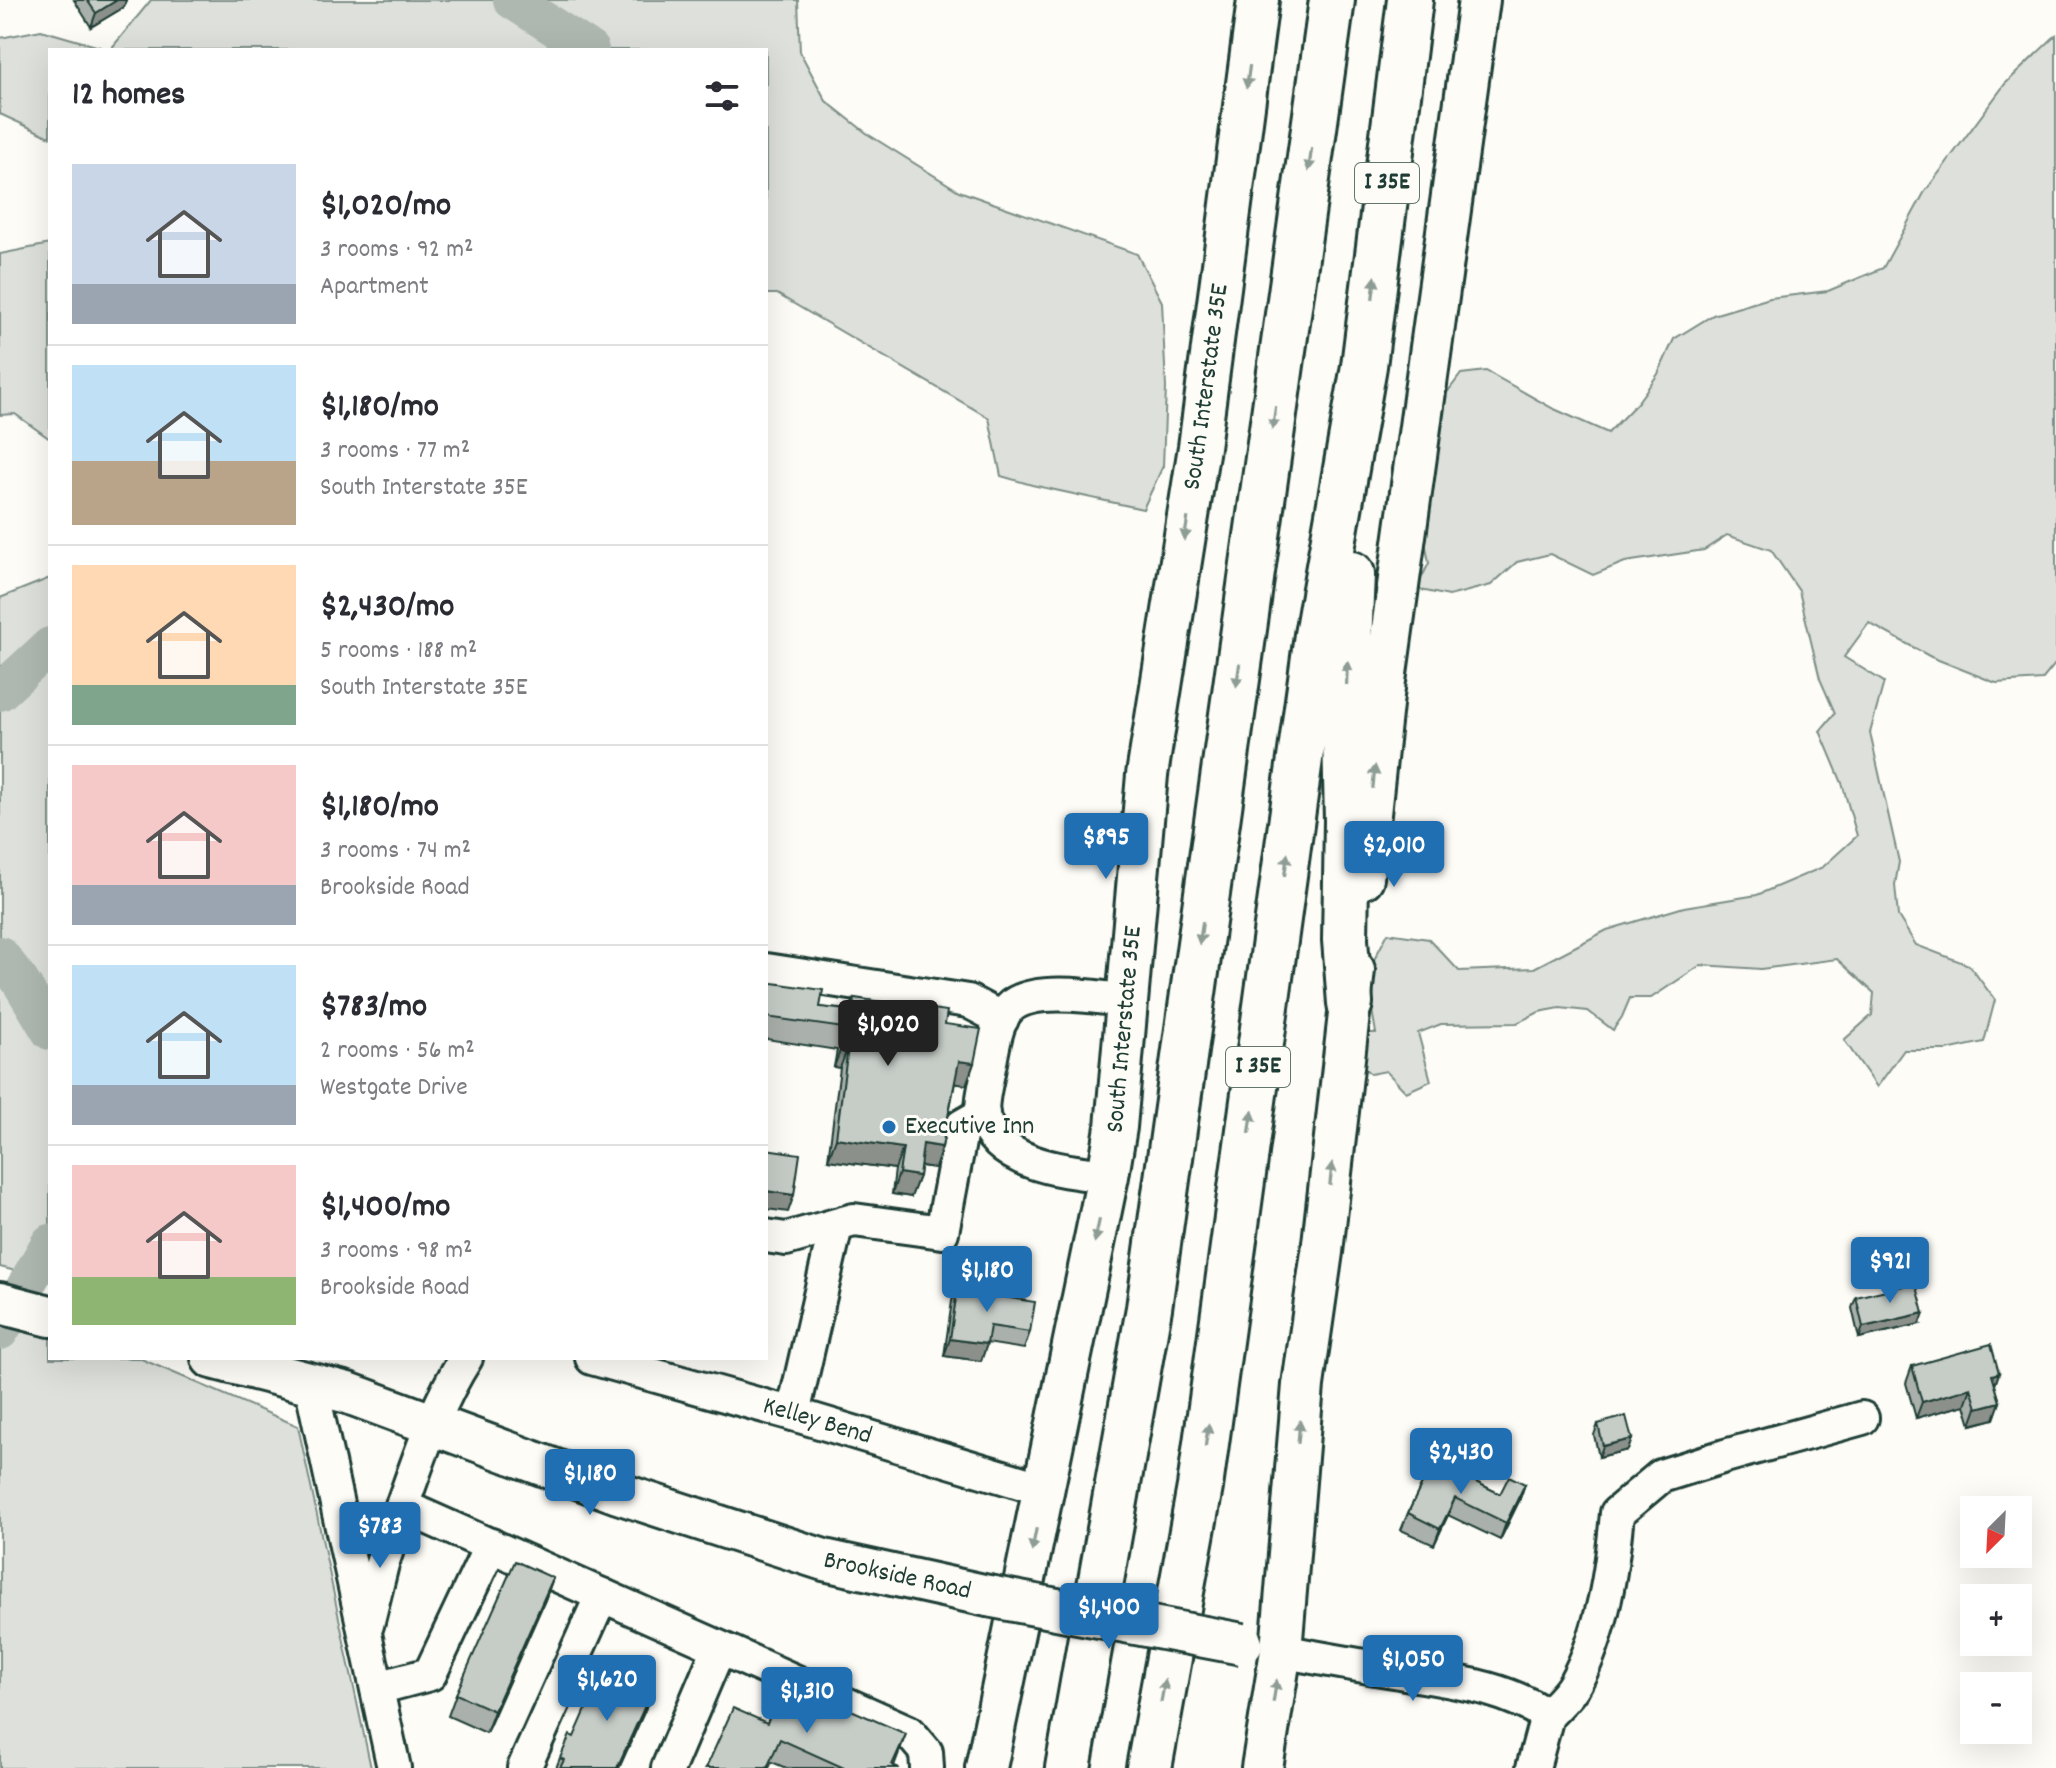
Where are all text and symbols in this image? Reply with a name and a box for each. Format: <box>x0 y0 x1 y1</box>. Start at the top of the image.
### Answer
one-way arrow <box>1241 65 1254 90</box>
text: 12 homes <box>72 72 185 121</box>
icon: filters <box>700 74 744 118</box>
one-way arrow <box>1303 148 1316 173</box>
road number: I 35E <box>1355 163 1419 203</box>
text: $1,020/mo <box>320 183 451 232</box>
icon: home <box>136 196 232 292</box>
text: 3 rooms · 92 m² <box>320 232 474 269</box>
text: Apartment <box>320 269 429 306</box>
one-way arrow <box>1368 275 1381 300</box>
street label: South Interstate 35E <box>1174 281 1239 493</box>
text: $1,180/mo <box>320 384 439 433</box>
icon: home <box>136 397 232 493</box>
one-way arrow <box>1267 406 1280 431</box>
text: 3 rooms · 77 m² <box>320 433 470 470</box>
text: South Interstate 35E <box>320 470 528 507</box>
one-way arrow <box>1179 517 1192 542</box>
text: $2,430/mo <box>320 584 454 633</box>
icon: home <box>136 597 232 693</box>
text: 5 rooms · 188 m² <box>320 633 477 670</box>
one-way arrow <box>1341 660 1354 686</box>
one-way arrow <box>1231 663 1244 688</box>
text: South Interstate 35E <box>320 670 528 707</box>
one-way arrow <box>1368 764 1381 789</box>
text: $1,180/mo <box>320 784 439 833</box>
icon: home <box>136 797 232 893</box>
pin: $895 <box>1059 813 1153 881</box>
text: $895 <box>1082 820 1130 857</box>
pin: $2,010 <box>1329 821 1459 889</box>
text: $2,010 <box>1362 828 1426 865</box>
text: 3 rooms · 74 m² <box>320 833 471 870</box>
one-way arrow <box>1280 852 1293 877</box>
text: Brookside Road <box>320 870 470 907</box>
one-way arrow <box>1194 921 1207 946</box>
street label: South Interstate 35E <box>1097 924 1152 1136</box>
text: $783/mo <box>320 984 427 1033</box>
icon: home <box>136 997 232 1093</box>
pin: $1,020 <box>823 1000 953 1068</box>
text: $1,020 <box>856 1007 920 1044</box>
text: 2 rooms · 56 m² <box>320 1033 475 1070</box>
road number: I 35E <box>1226 1047 1290 1087</box>
text: Westgate Drive <box>320 1070 468 1107</box>
place label: Executive Inn <box>905 1109 1034 1146</box>
one-way arrow <box>1245 1109 1258 1134</box>
marker: Executive Inn <box>880 1118 898 1136</box>
one-way arrow <box>1325 1161 1338 1186</box>
text: $1,400/mo <box>320 1184 451 1233</box>
icon: home <box>136 1197 232 1293</box>
one-way arrow <box>1090 1219 1103 1244</box>
text: 3 rooms · 98 m² <box>320 1233 473 1270</box>
pin: $921 <box>1843 1237 1937 1305</box>
text: $921 <box>1869 1244 1911 1281</box>
pin: $1,180 <box>922 1246 1052 1314</box>
text: $1,180 <box>960 1253 1014 1290</box>
text: Brookside Road <box>320 1270 470 1307</box>
street label: Kelley Bend <box>759 1388 876 1455</box>
one-way arrow <box>1293 1419 1306 1444</box>
one-way arrow <box>1201 1422 1214 1447</box>
pin: $2,430 <box>1396 1428 1526 1496</box>
text: $2,430 <box>1428 1435 1494 1472</box>
pin: $1,180 <box>525 1449 655 1517</box>
text: $1,180 <box>563 1456 617 1493</box>
north arrow <box>1960 1496 2032 1568</box>
map controls <box>1960 1496 2032 1744</box>
pin: $783 <box>333 1502 427 1570</box>
text: $783 <box>357 1509 403 1546</box>
one-way arrow <box>1027 1528 1039 1553</box>
street label: Brookside Road <box>820 1542 974 1610</box>
pin: $1,400 <box>1044 1583 1174 1651</box>
button: + <box>1960 1584 2032 1656</box>
text: $1,400 <box>1078 1590 1140 1627</box>
pin: $1,050 <box>1348 1635 1478 1703</box>
text: $1,050 <box>1381 1642 1445 1679</box>
pin: $1,620 <box>542 1655 672 1723</box>
text: $1,620 <box>576 1662 638 1699</box>
pin: $1,310 <box>742 1667 872 1735</box>
button: − <box>1960 1672 2032 1744</box>
text: $1,310 <box>779 1674 835 1711</box>
one-way arrow <box>1269 1678 1282 1703</box>
one-way arrow <box>1158 1679 1170 1704</box>

